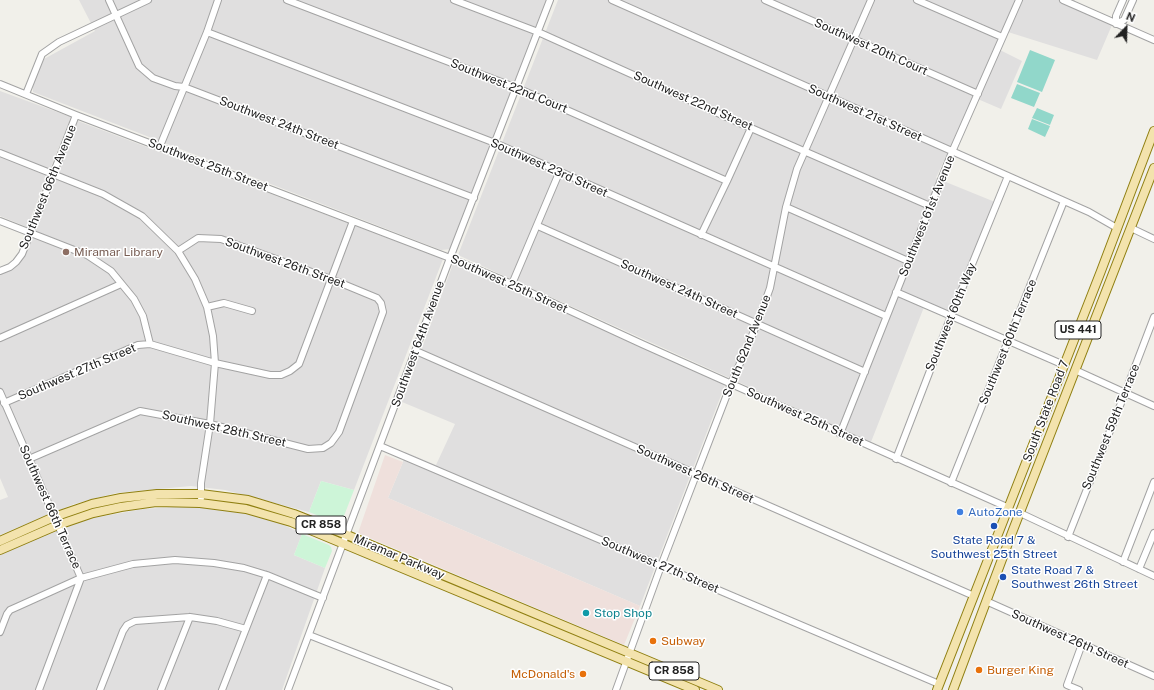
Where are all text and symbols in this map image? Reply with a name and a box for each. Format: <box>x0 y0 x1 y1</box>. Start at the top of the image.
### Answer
north arrow <box>1106 8 1146 48</box>
text: N <box>1124 10 1137 24</box>
street label: Southwest 20th Court <box>812 15 930 79</box>
street label: Southwest 22nd Court <box>448 56 570 116</box>
street label: Southwest 22nd Street <box>631 68 755 134</box>
street label: Southwest 21st Street <box>806 81 924 145</box>
street label: Southwest 24th Street <box>217 94 341 152</box>
street label: Southwest 66th Avenue <box>16 123 80 251</box>
street label: Southwest 25th Street <box>146 136 270 194</box>
street label: Southwest 23rd Street <box>488 136 610 200</box>
street label: Southwest 61st Avenue <box>896 153 958 279</box>
street label: Southwest 26th Street <box>223 235 347 291</box>
place label: Miramar Library <box>74 245 163 259</box>
marker: Miramar Library <box>61 247 71 257</box>
street label: Southwest 25th Street <box>448 252 570 316</box>
street label: Southwest 24th Street <box>618 257 740 321</box>
street label: Southwest 60th Way <box>923 261 979 373</box>
street label: Southwest 60th Terrace <box>976 277 1040 407</box>
street label: Southwest 64th Avenue <box>388 279 448 409</box>
street label: South 62nd Avenue <box>720 293 774 399</box>
road number: US 441 <box>1055 321 1101 339</box>
street label: Southwest 27th Street <box>16 341 138 403</box>
street label: South State Road 7 <box>1020 358 1072 464</box>
street label: Southwest 59th Terrace <box>1079 362 1143 492</box>
street label: Southwest 25th Street <box>744 385 866 449</box>
street label: Southwest 28th Street <box>160 408 288 450</box>
street label: Southwest 26th Street <box>634 442 756 506</box>
street label: Southwest 66th Terrace <box>16 443 84 571</box>
place label: AutoZone <box>968 505 1023 519</box>
marker: AutoZone <box>955 507 965 517</box>
road number: CR 858 <box>296 516 346 534</box>
marker: State Road 7 & Southwest 25th Street <box>989 521 999 531</box>
street label: Miramar Parkway <box>351 531 447 583</box>
place label: State Road 7 & Southwest 25th Street <box>930 533 1058 561</box>
street label: Southwest 27th Street <box>599 534 721 596</box>
place label: State Road 7 & Southwest 26th Street <box>1011 563 1138 591</box>
marker: State Road 7 & Southwest 26th Street <box>998 572 1008 582</box>
place label: Stop Shop <box>594 606 652 620</box>
street label: Southwest 26th Street <box>1009 607 1131 671</box>
marker: Stop Shop <box>581 608 591 618</box>
place label: Subway <box>661 634 705 648</box>
marker: Subway <box>648 636 658 646</box>
road number: CR 858 <box>649 662 699 680</box>
place label: Burger King <box>987 663 1054 677</box>
marker: Burger King <box>974 665 984 675</box>
place label: McDonald's <box>511 667 575 681</box>
marker: McDonald's <box>578 669 588 679</box>

